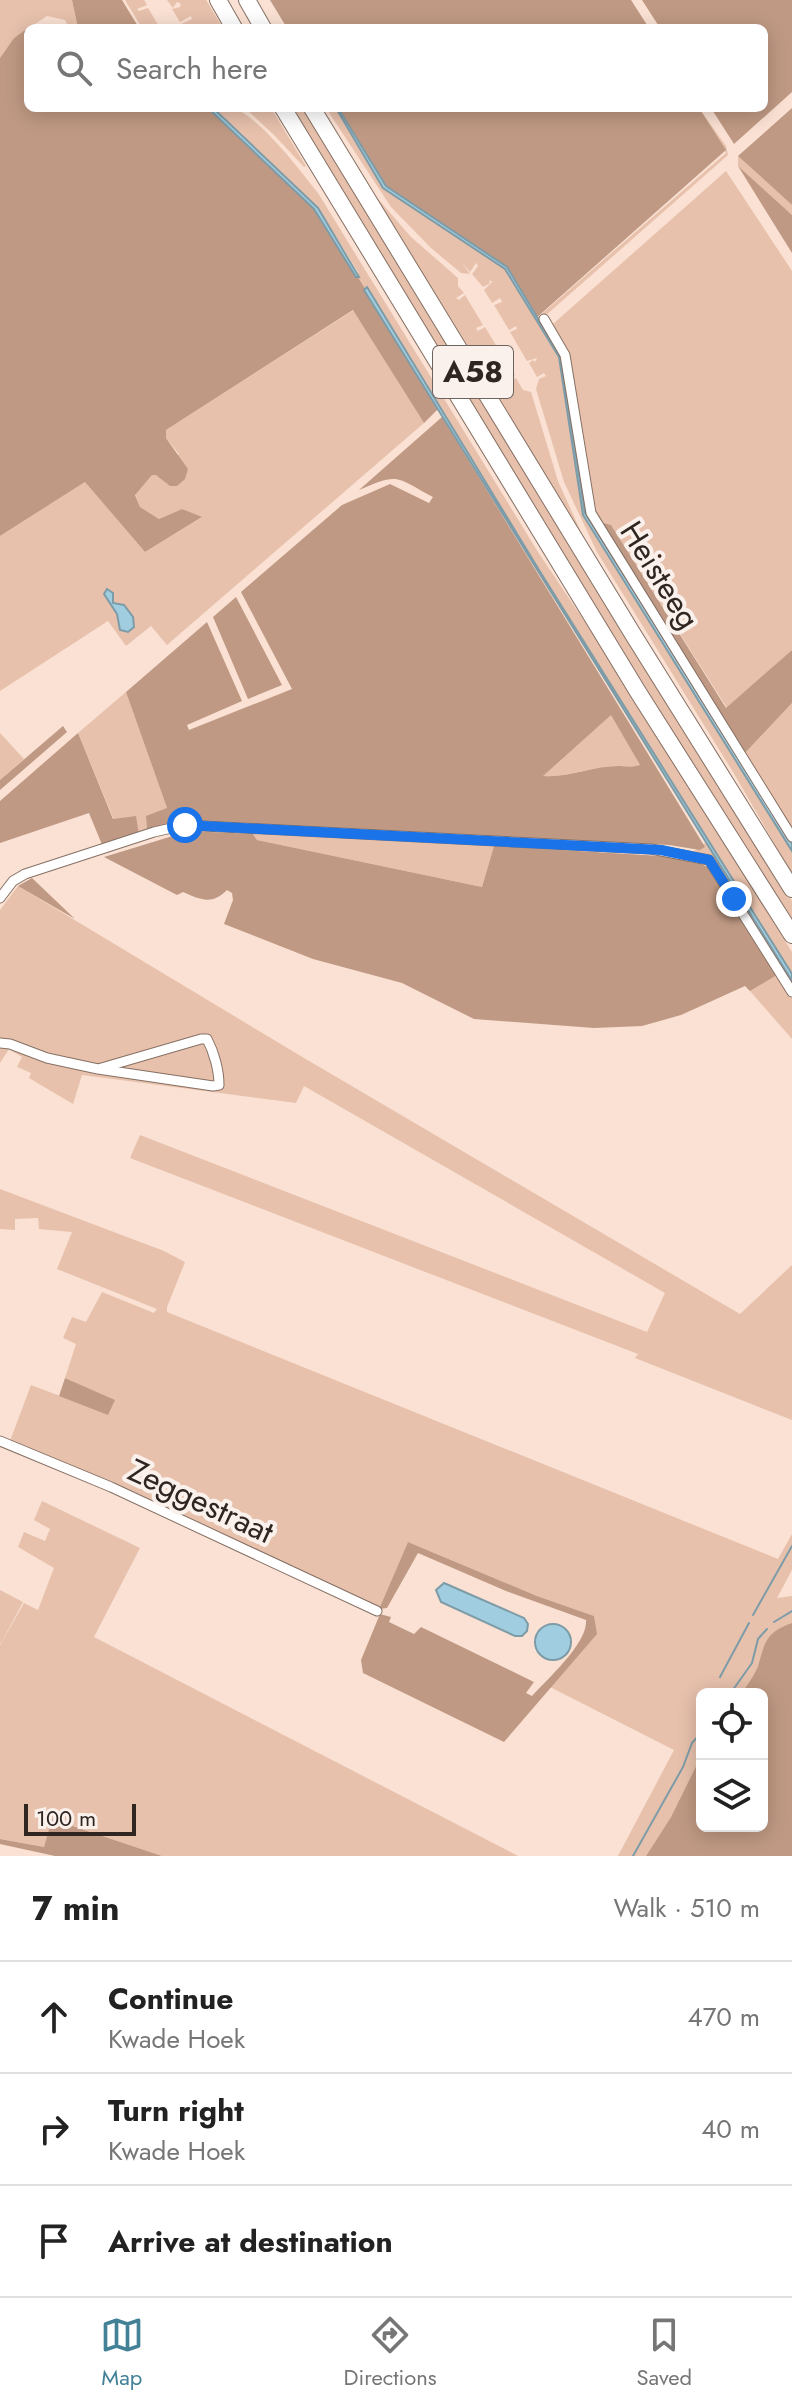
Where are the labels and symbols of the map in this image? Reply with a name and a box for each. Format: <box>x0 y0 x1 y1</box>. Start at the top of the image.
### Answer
road number: A58 <box>433 346 513 398</box>
street label: Heisteeg <box>609 512 711 638</box>
route start <box>167 807 203 843</box>
route end <box>716 881 752 917</box>
street label: Zeggestraat <box>121 1447 282 1555</box>
scale bar <box>24 1800 136 1836</box>

